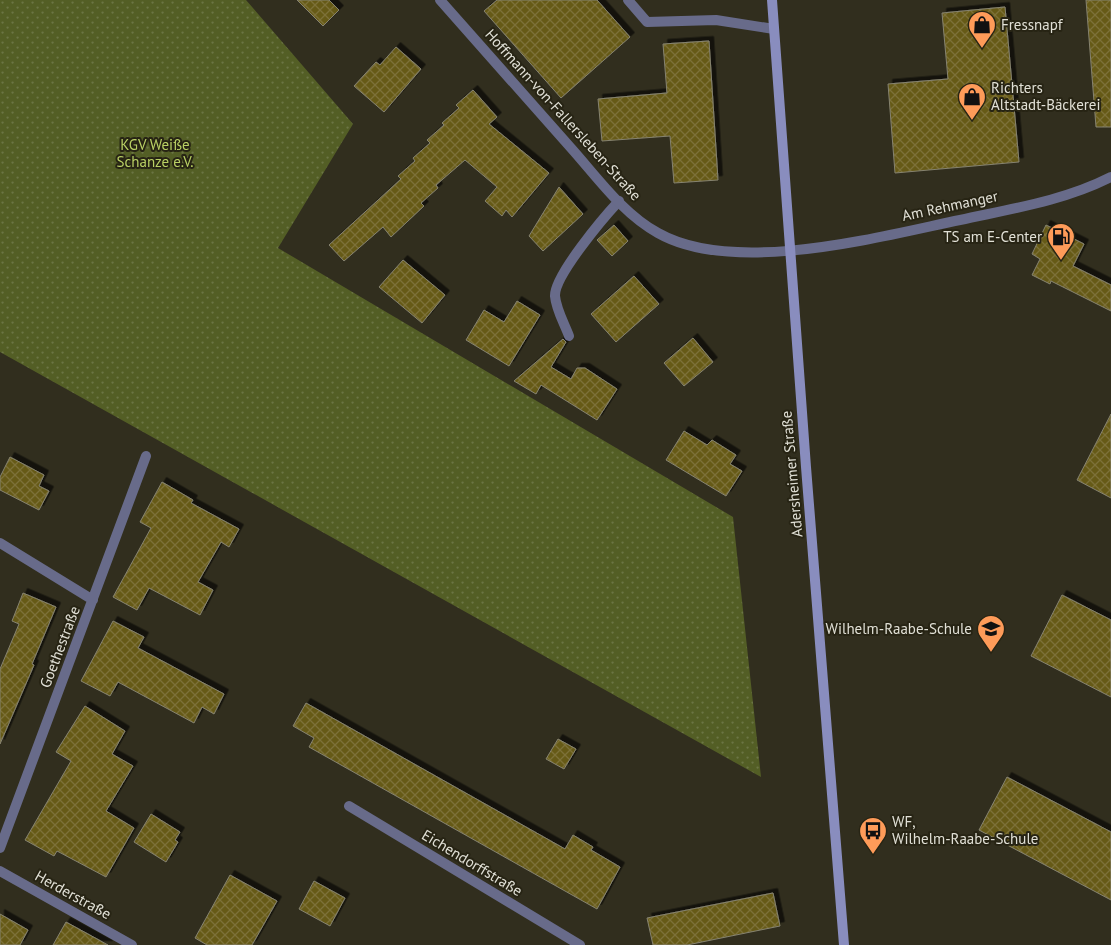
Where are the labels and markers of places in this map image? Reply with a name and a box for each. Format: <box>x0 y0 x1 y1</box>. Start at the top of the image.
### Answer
shop icon: Fressnapf <box>967 10 997 49</box>
place label: Fressnapf <box>1001 15 1064 34</box>
place label: Richters Altstadt-Bäckerei <box>991 78 1101 114</box>
shop icon: Richters Altstadt-Bäckerei <box>957 82 987 121</box>
fuel station icon: TS am E-Center <box>1046 222 1076 261</box>
place label: TS am E-Center <box>943 227 1042 246</box>
school or university icon: Wilhelm-Raabe-Schule <box>976 614 1006 653</box>
place label: Wilhelm-Raabe-Schule <box>826 619 972 638</box>
place label: WF, Wilhelm-Raabe-Schule <box>892 812 1038 848</box>
bus stop icon: WF, Wilhelm-Raabe-Schule <box>858 816 888 855</box>

